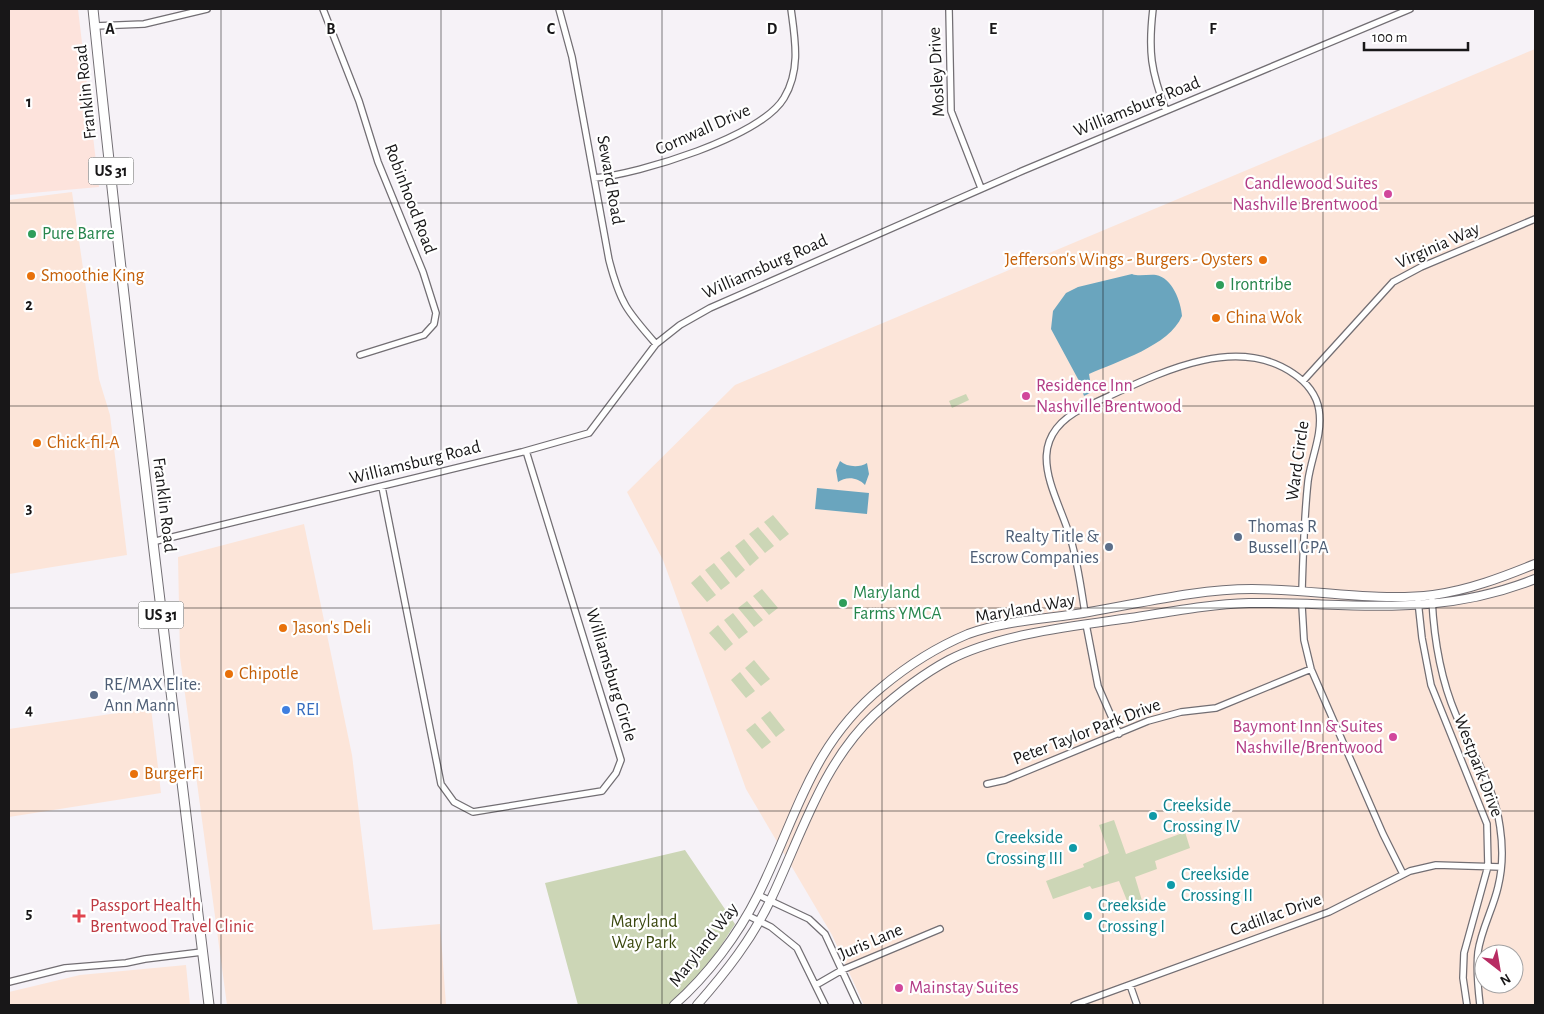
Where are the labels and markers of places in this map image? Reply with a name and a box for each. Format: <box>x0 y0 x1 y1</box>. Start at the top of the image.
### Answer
place label: Candlewood Suites Nashville Brentwood <box>1232 175 1378 214</box>
marker: Candlewood Suites Nashville Brentwood <box>1382 188 1394 200</box>
place label: Pure Barre <box>42 225 115 243</box>
marker: Pure Barre <box>26 228 38 240</box>
place label: Jefferson's Wings - Burgers - Oysters <box>1005 251 1253 269</box>
marker: Jefferson's Wings - Burgers - Oysters <box>1257 254 1269 266</box>
place label: Smoothie King <box>41 267 145 285</box>
marker: Smoothie King <box>25 270 37 282</box>
place label: Irontribe <box>1230 276 1292 294</box>
marker: Irontribe <box>1214 279 1226 291</box>
place label: China Wok <box>1226 309 1303 327</box>
marker: China Wok <box>1210 312 1222 324</box>
place label: Residence Inn Nashville Brentwood <box>1036 377 1182 416</box>
marker: Residence Inn Nashville Brentwood <box>1020 390 1032 402</box>
place label: Chick-fil-A <box>47 434 120 452</box>
marker: Chick-fil-A <box>31 437 43 449</box>
place label: Thomas R Bussell CPA <box>1248 518 1329 557</box>
place label: Realty Title & Escrow Companies <box>969 528 1099 567</box>
marker: Thomas R Bussell CPA <box>1232 531 1244 543</box>
marker: Realty Title & Escrow Companies <box>1103 541 1115 553</box>
place label: Maryland Farms YMCA <box>853 584 942 623</box>
marker: Maryland Farms YMCA <box>837 597 849 609</box>
place label: Jason's Deli <box>293 619 371 637</box>
marker: Jason's Deli <box>277 622 289 634</box>
place label: Chipotle <box>239 665 299 683</box>
marker: Chipotle <box>223 668 235 680</box>
place label: RE/MAX Elite: Ann Mann <box>104 676 201 715</box>
marker: RE/MAX Elite: Ann Mann <box>88 689 100 701</box>
place label: REI <box>296 701 320 719</box>
marker: REI <box>280 704 292 716</box>
place label: Baymont Inn & Suites Nashville/Brentwood <box>1233 718 1383 757</box>
marker: Baymont Inn & Suites Nashville/Brentwood <box>1387 731 1399 743</box>
place label: BurgerFi <box>144 765 203 783</box>
marker: BurgerFi <box>128 768 140 780</box>
place label: Creekside Crossing IV <box>1163 797 1241 836</box>
marker: Creekside Crossing IV <box>1147 810 1159 822</box>
place label: Creekside Crossing III <box>986 829 1063 868</box>
marker: Creekside Crossing III <box>1067 842 1079 854</box>
place label: Creekside Crossing II <box>1181 866 1253 905</box>
marker: Creekside Crossing II <box>1165 879 1177 891</box>
place label: Passport Health Brentwood Travel Clinic <box>90 897 254 936</box>
place label: Creekside Crossing I <box>1098 897 1166 936</box>
marker: Passport Health Brentwood Travel Clinic <box>72 909 86 923</box>
marker: Creekside Crossing I <box>1082 910 1094 922</box>
place label: Mainstay Suites <box>909 979 1019 997</box>
marker: Mainstay Suites <box>893 982 905 994</box>

